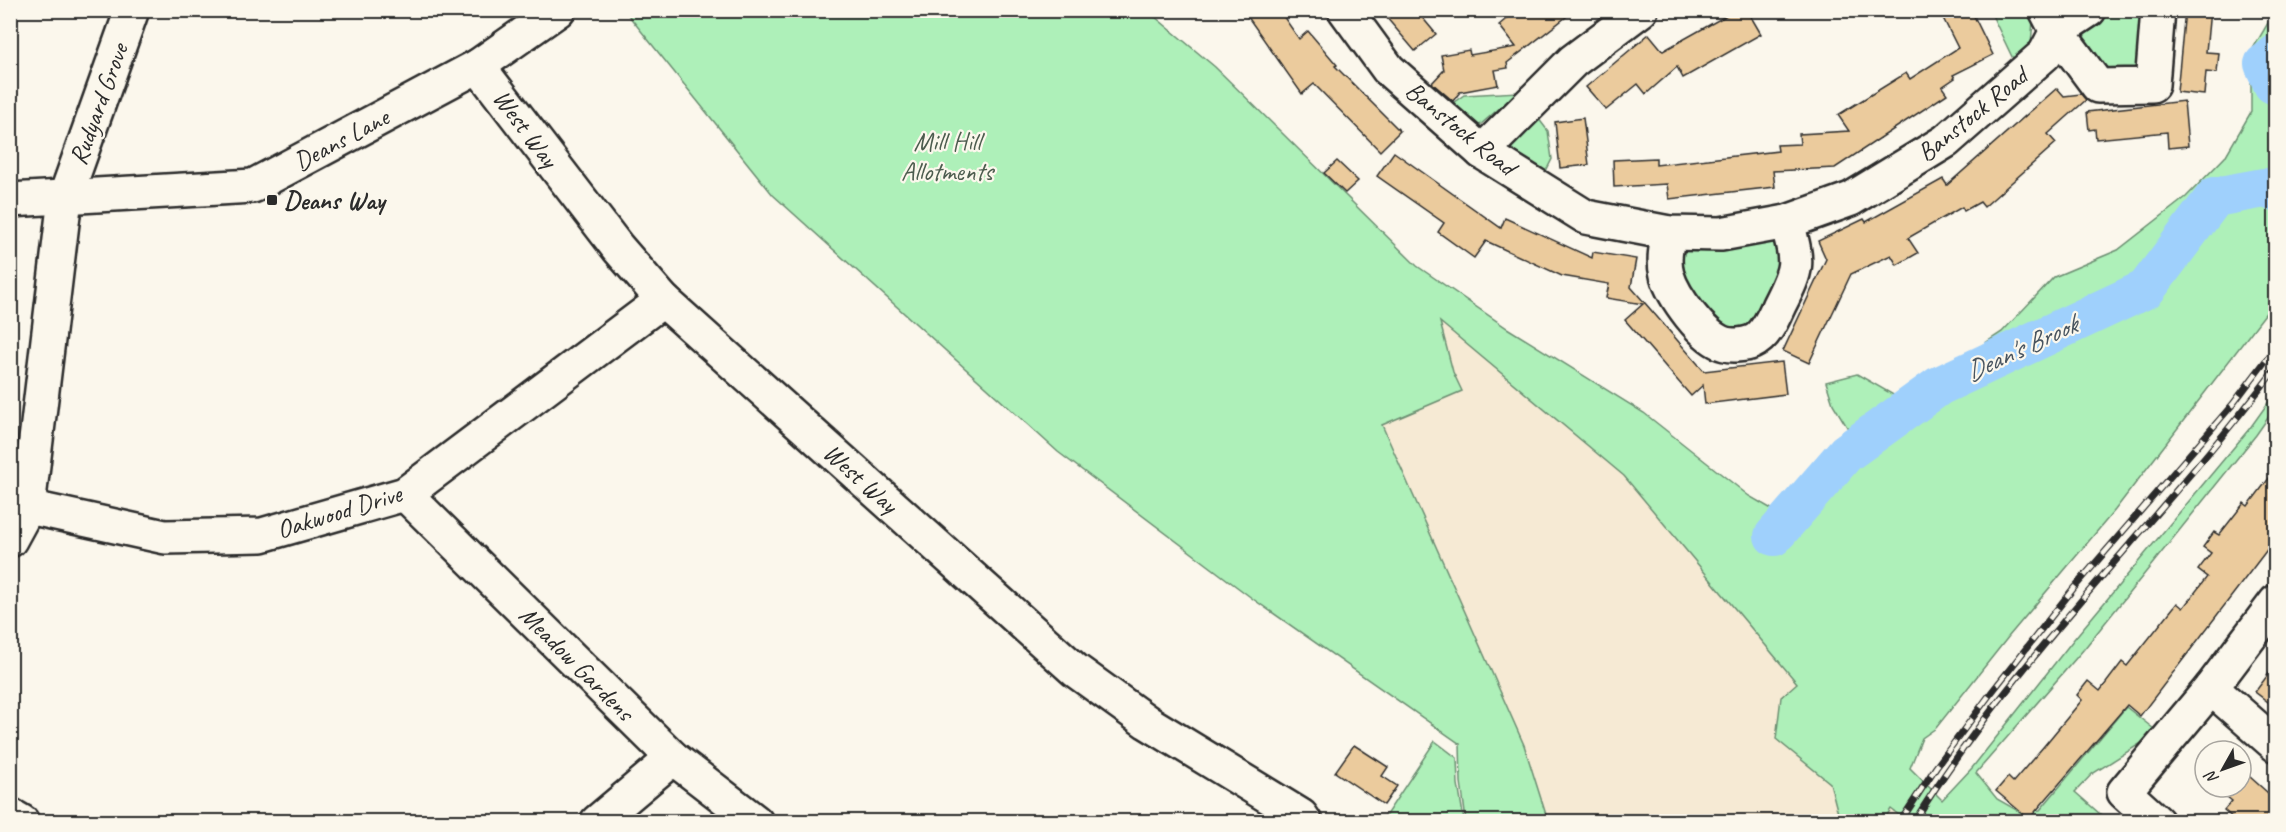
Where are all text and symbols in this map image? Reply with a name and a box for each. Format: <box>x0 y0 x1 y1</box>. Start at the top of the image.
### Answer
street label: Rudyard Grove <box>61 37 136 169</box>
street label: Banstock Road <box>1910 57 2037 169</box>
street label: Banstock Road <box>1399 74 1526 185</box>
street label: West Way <box>486 83 567 176</box>
street label: Deans Lane <box>288 100 397 178</box>
park label: Mill Hill Allotments <box>901 125 995 188</box>
place label: Deans Way <box>284 184 388 217</box>
marker: Deans Way <box>265 193 279 207</box>
water label: Dean's Brook <box>1960 305 2087 389</box>
street label: West Way <box>816 436 906 522</box>
street label: Oakwood Drive <box>273 476 407 546</box>
street label: Meadow Gardens <box>512 599 643 729</box>
north arrow <box>2193 739 2253 799</box>
text: N <box>2199 765 2223 788</box>

